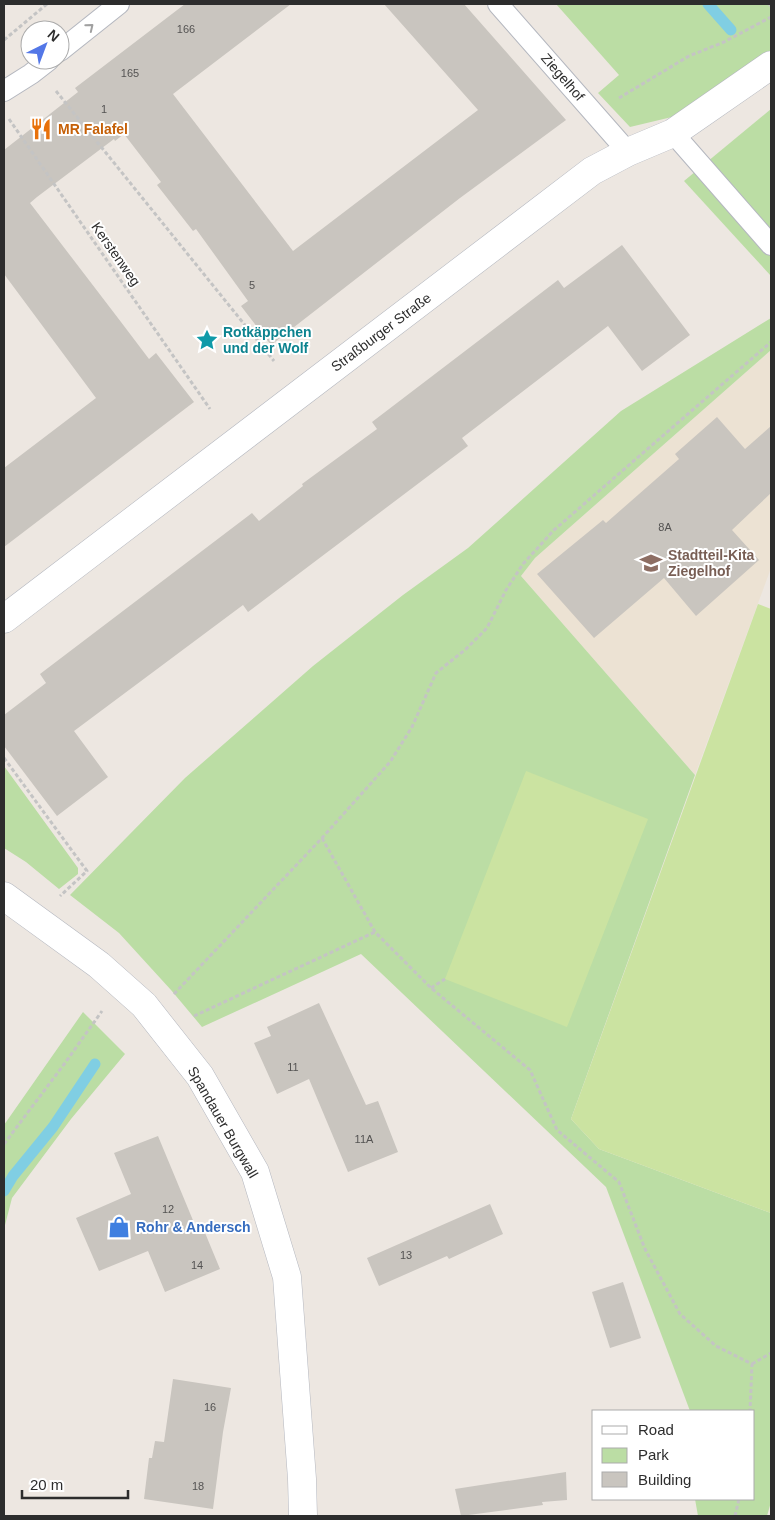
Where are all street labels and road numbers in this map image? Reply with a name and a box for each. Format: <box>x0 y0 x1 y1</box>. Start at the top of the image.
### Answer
street label: Ziegelhof <box>538 50 588 104</box>
street label: Kerstenweg <box>88 219 144 289</box>
street label: Straßburger Straße <box>328 289 434 375</box>
street label: Spandauer Burgwall <box>185 1063 261 1181</box>

